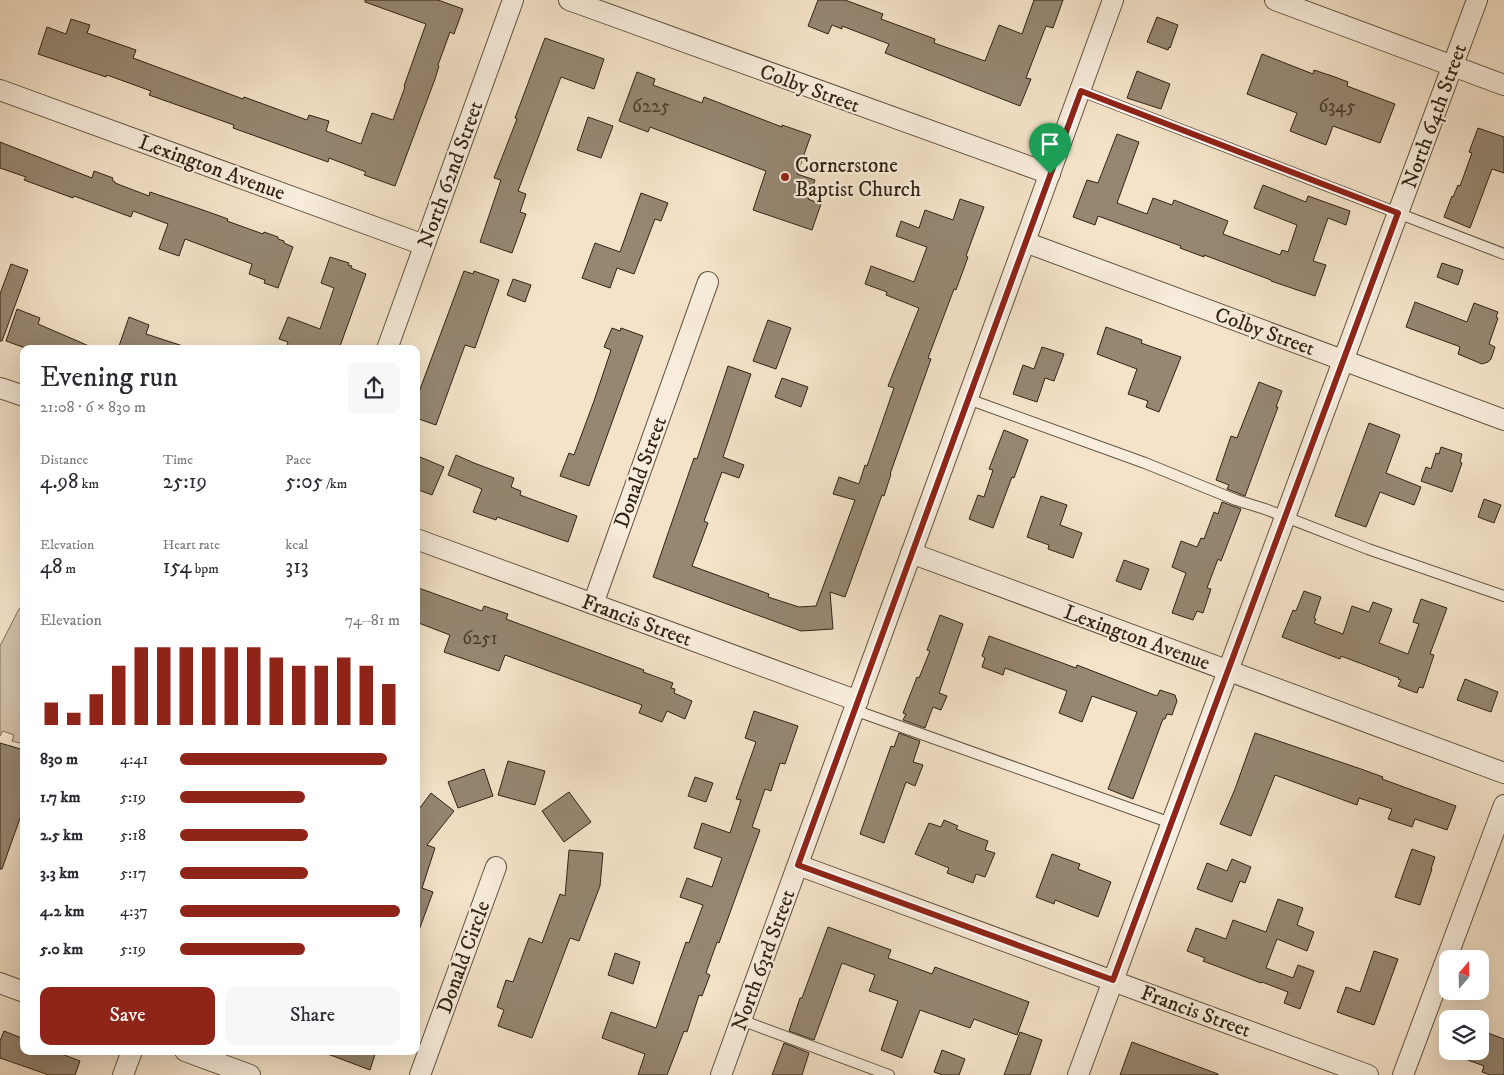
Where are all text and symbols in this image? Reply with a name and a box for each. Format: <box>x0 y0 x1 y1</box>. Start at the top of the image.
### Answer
street label: North 64th Street <box>1397 40 1473 192</box>
street label: Colby Street <box>756 59 863 119</box>
house number: 6225 <box>632 95 670 118</box>
house number: 6345 <box>1318 95 1356 118</box>
street label: North 62nd Street <box>412 97 490 251</box>
pin <box>1029 123 1071 174</box>
street label: Lexington Avenue <box>135 129 289 207</box>
icon: arrive <box>1036 130 1064 158</box>
place label: Cornerstone Baptist Church <box>795 153 921 203</box>
marker: Cornerstone Baptist Church <box>779 171 791 183</box>
street label: Colby Street <box>1211 302 1318 362</box>
text: Evening run <box>40 360 178 395</box>
button: share <box>348 362 400 414</box>
text: 21:08 · 6 × 830 m <box>40 397 146 417</box>
street label: Donald Street <box>609 413 673 532</box>
text: Distance <box>40 451 88 469</box>
text: Time <box>163 451 193 469</box>
text: Pace <box>285 451 311 469</box>
text: 4.98 <box>40 469 79 495</box>
text: 25:19 <box>163 469 207 495</box>
text: 5:05 <box>285 469 323 495</box>
text: km <box>79 475 99 493</box>
text: /km <box>323 475 347 493</box>
text: Elevation <box>40 536 94 554</box>
text: Heart rate <box>163 536 220 554</box>
text: kcal <box>285 536 308 554</box>
text: 48 <box>40 554 63 580</box>
text: 154 <box>163 554 192 580</box>
text: 313 <box>285 554 309 580</box>
text: m <box>63 560 76 578</box>
text: bpm <box>192 560 219 578</box>
street label: Francis Street <box>578 589 695 653</box>
street label: Lexington Avenue <box>1060 599 1214 677</box>
text: Elevation <box>40 610 102 630</box>
text: 74–81 m <box>345 610 400 630</box>
house number: 6251 <box>462 627 498 650</box>
text: 830 m <box>40 749 78 769</box>
text: 4:41 <box>120 749 148 769</box>
text: 1.7 km <box>40 787 81 807</box>
text: 5:19 <box>120 787 146 807</box>
text: 2.5 km <box>40 825 83 845</box>
text: 5:18 <box>120 825 146 845</box>
text: 3.3 km <box>40 863 79 883</box>
text: 5:17 <box>120 863 146 883</box>
street label: North 63rd Street <box>726 886 802 1034</box>
street label: Donald Circle <box>432 897 496 1017</box>
text: 4.2 km <box>40 901 85 921</box>
text: 4:37 <box>120 901 148 921</box>
text: 5.0 km <box>40 939 83 959</box>
text: 5:19 <box>120 939 146 959</box>
north arrow <box>1439 950 1489 1000</box>
map controls <box>1439 950 1489 1060</box>
street label: Francis Street <box>1137 980 1254 1044</box>
button: Save <box>40 987 215 1045</box>
button: Share <box>225 987 400 1045</box>
button: layers <box>1439 1010 1489 1060</box>

